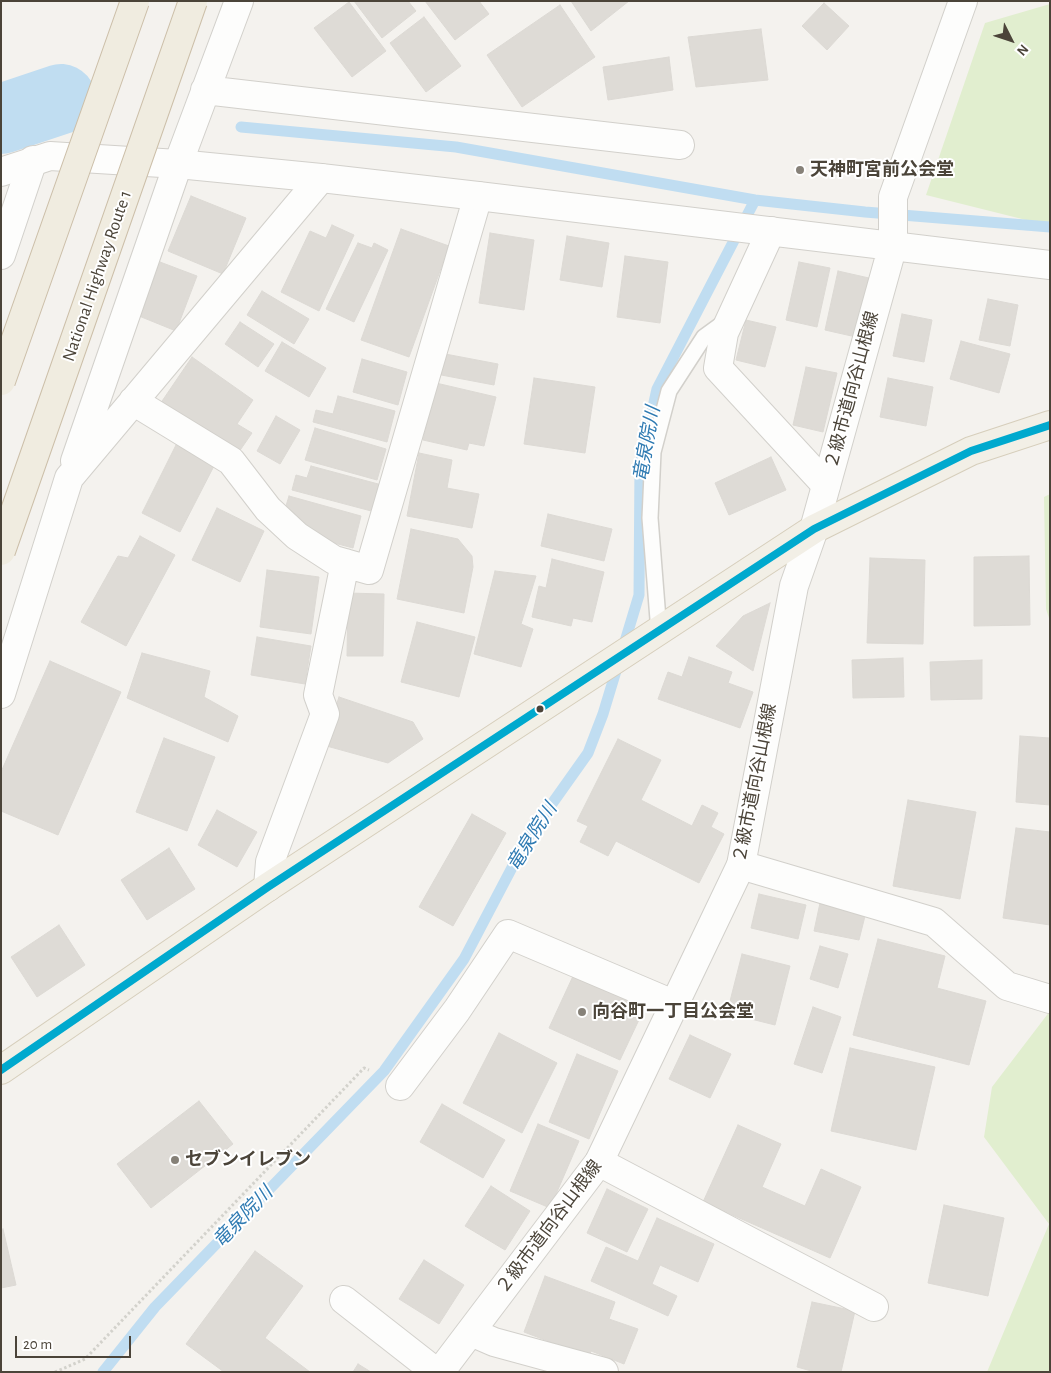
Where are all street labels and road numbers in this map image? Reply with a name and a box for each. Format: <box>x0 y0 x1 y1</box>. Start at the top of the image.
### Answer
street label: National Highway Route 1 <box>58 188 136 364</box>
street label: ２級市道向谷山根線 <box>821 309 883 471</box>
street label: ２級市道向谷山根線 <box>729 701 781 865</box>
street label: ２級市道向谷山根線 <box>492 1156 606 1298</box>

